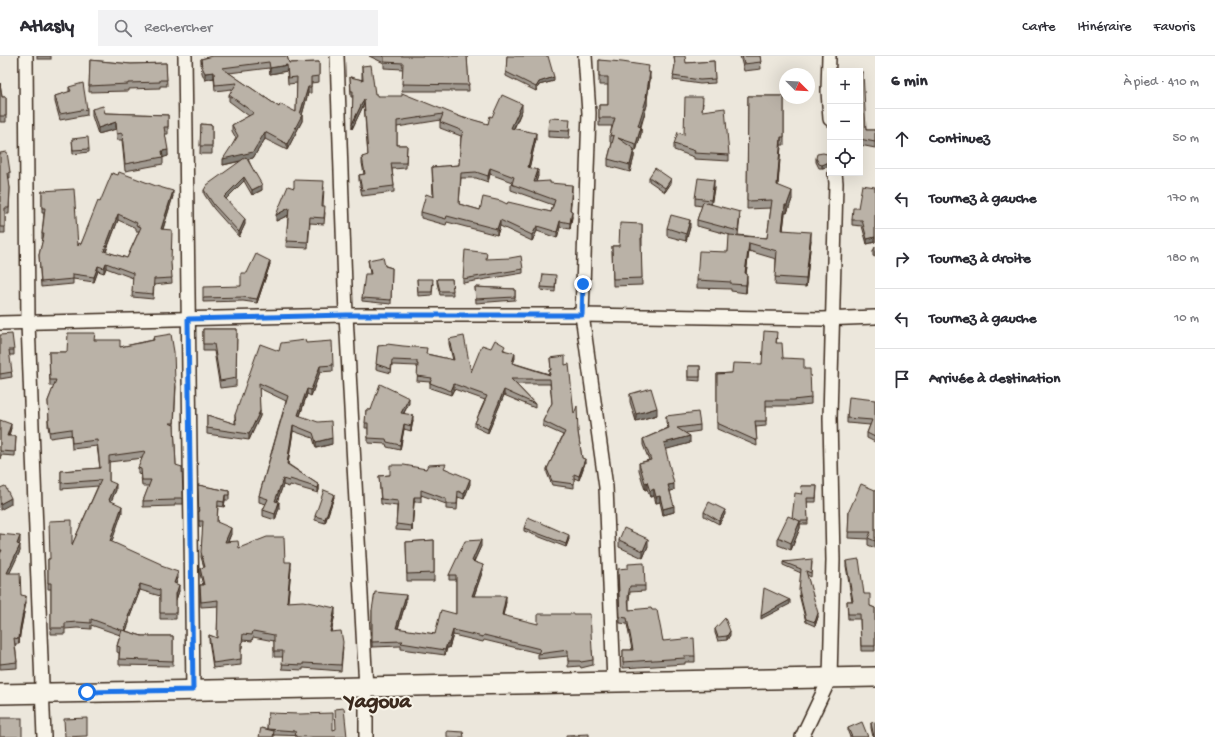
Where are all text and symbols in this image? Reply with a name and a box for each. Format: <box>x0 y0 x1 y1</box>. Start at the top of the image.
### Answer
search box <box>98 10 378 46</box>
text: Atlasly <box>20 16 74 39</box>
icon: search <box>112 17 134 39</box>
text: Rechercher <box>144 19 212 37</box>
text: Carte <box>1022 19 1056 36</box>
text: Itinéraire <box>1078 19 1131 36</box>
text: Favoris <box>1153 19 1195 36</box>
north arrow <box>779 68 815 104</box>
map controls <box>827 68 863 176</box>
button: + <box>827 68 863 104</box>
text: 6 min <box>891 72 927 92</box>
text: À pied · 410 m <box>1123 75 1199 90</box>
button: − <box>827 104 863 140</box>
icon: ahead <box>891 128 913 150</box>
text: Continuez <box>929 130 990 148</box>
text: 50 m <box>1172 131 1199 146</box>
button: locate <box>827 140 863 176</box>
icon: left <box>891 188 913 210</box>
text: Tournez à gauche <box>929 190 1037 208</box>
text: 170 m <box>1167 191 1199 206</box>
icon: right <box>891 248 913 270</box>
text: Tournez à droite <box>929 250 1031 268</box>
text: 180 m <box>1167 251 1199 266</box>
route end <box>574 275 592 293</box>
icon: left <box>891 308 913 330</box>
text: Tournez à gauche <box>929 310 1037 328</box>
text: 10 m <box>1174 311 1199 326</box>
icon: arrive <box>891 368 913 390</box>
text: Arrivée à destination <box>929 370 1060 388</box>
route start <box>78 683 96 701</box>
district label: Yagoua <box>342 691 412 716</box>

